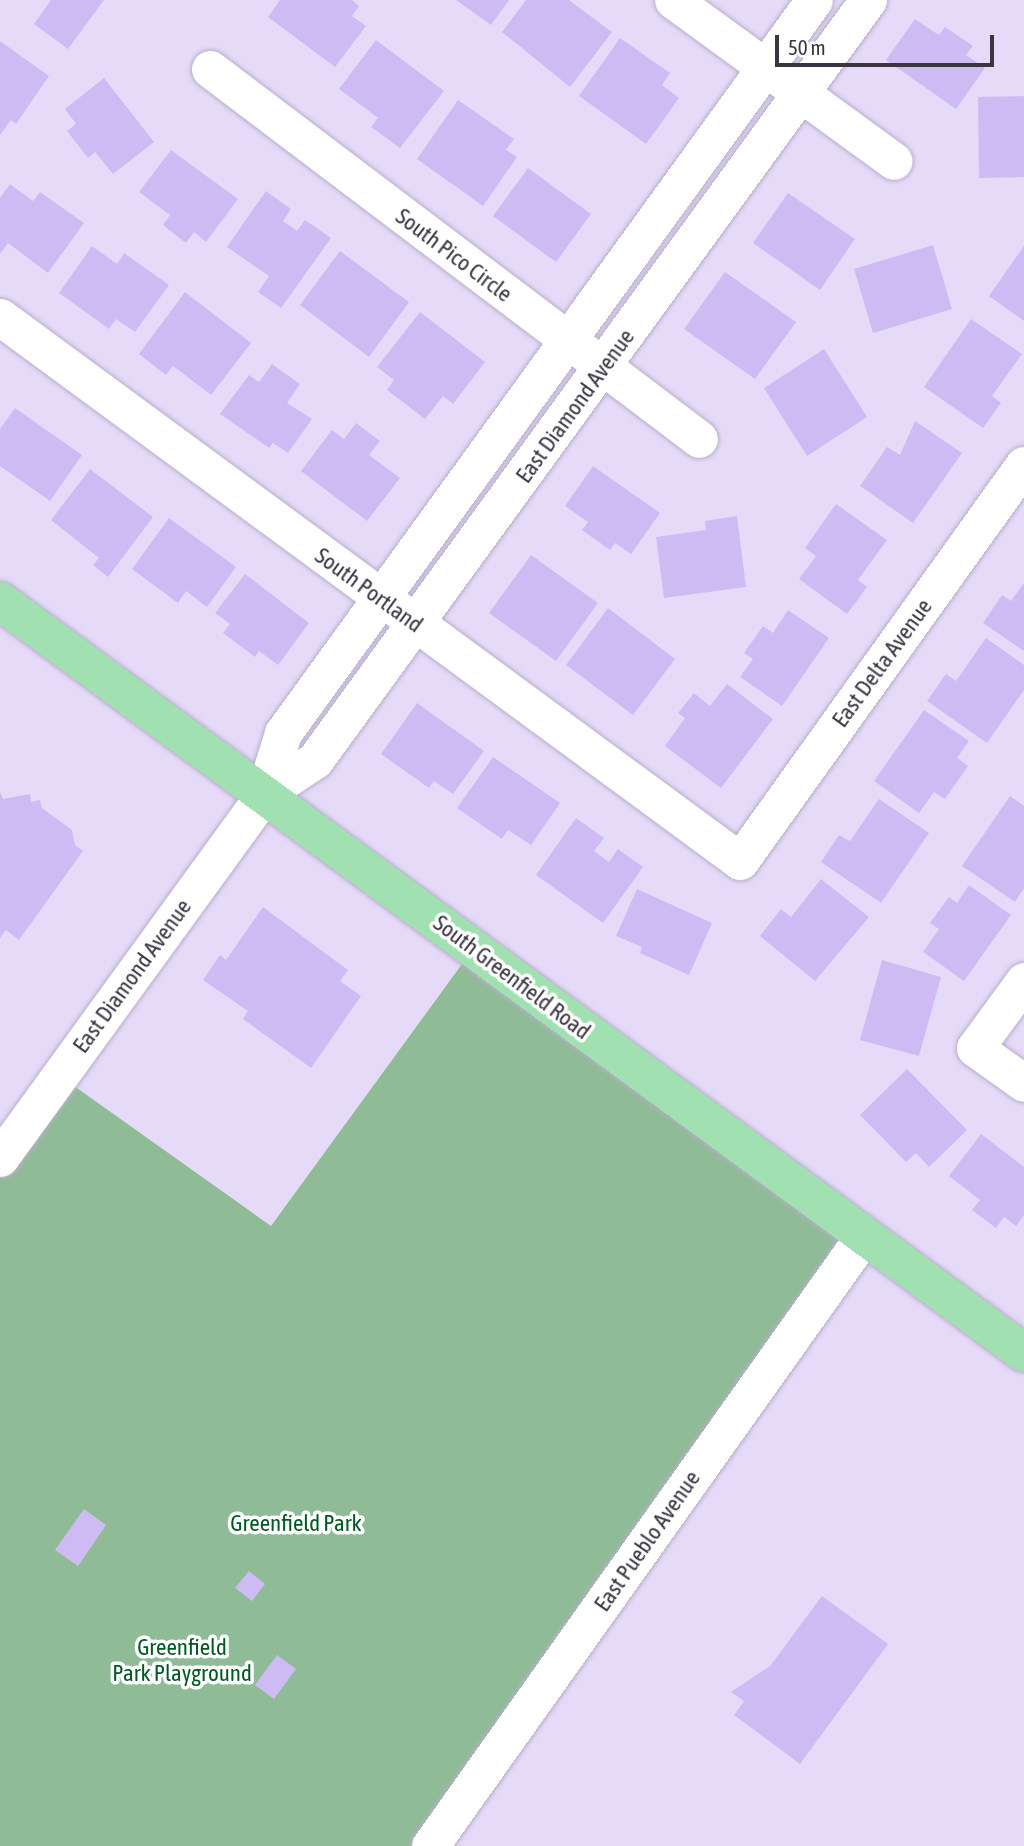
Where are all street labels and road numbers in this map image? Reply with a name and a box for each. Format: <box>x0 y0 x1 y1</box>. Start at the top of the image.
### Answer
street label: South Pico Circle <box>390 202 518 308</box>
street label: East Diamond Avenue <box>510 324 640 488</box>
street label: South Portland <box>310 542 428 638</box>
street label: East Delta Avenue <box>826 593 938 733</box>
street label: East Diamond Avenue <box>67 894 197 1058</box>
street label: South Greenfield Road <box>428 909 596 1045</box>
street label: East Pueblo Avenue <box>588 1465 706 1617</box>

